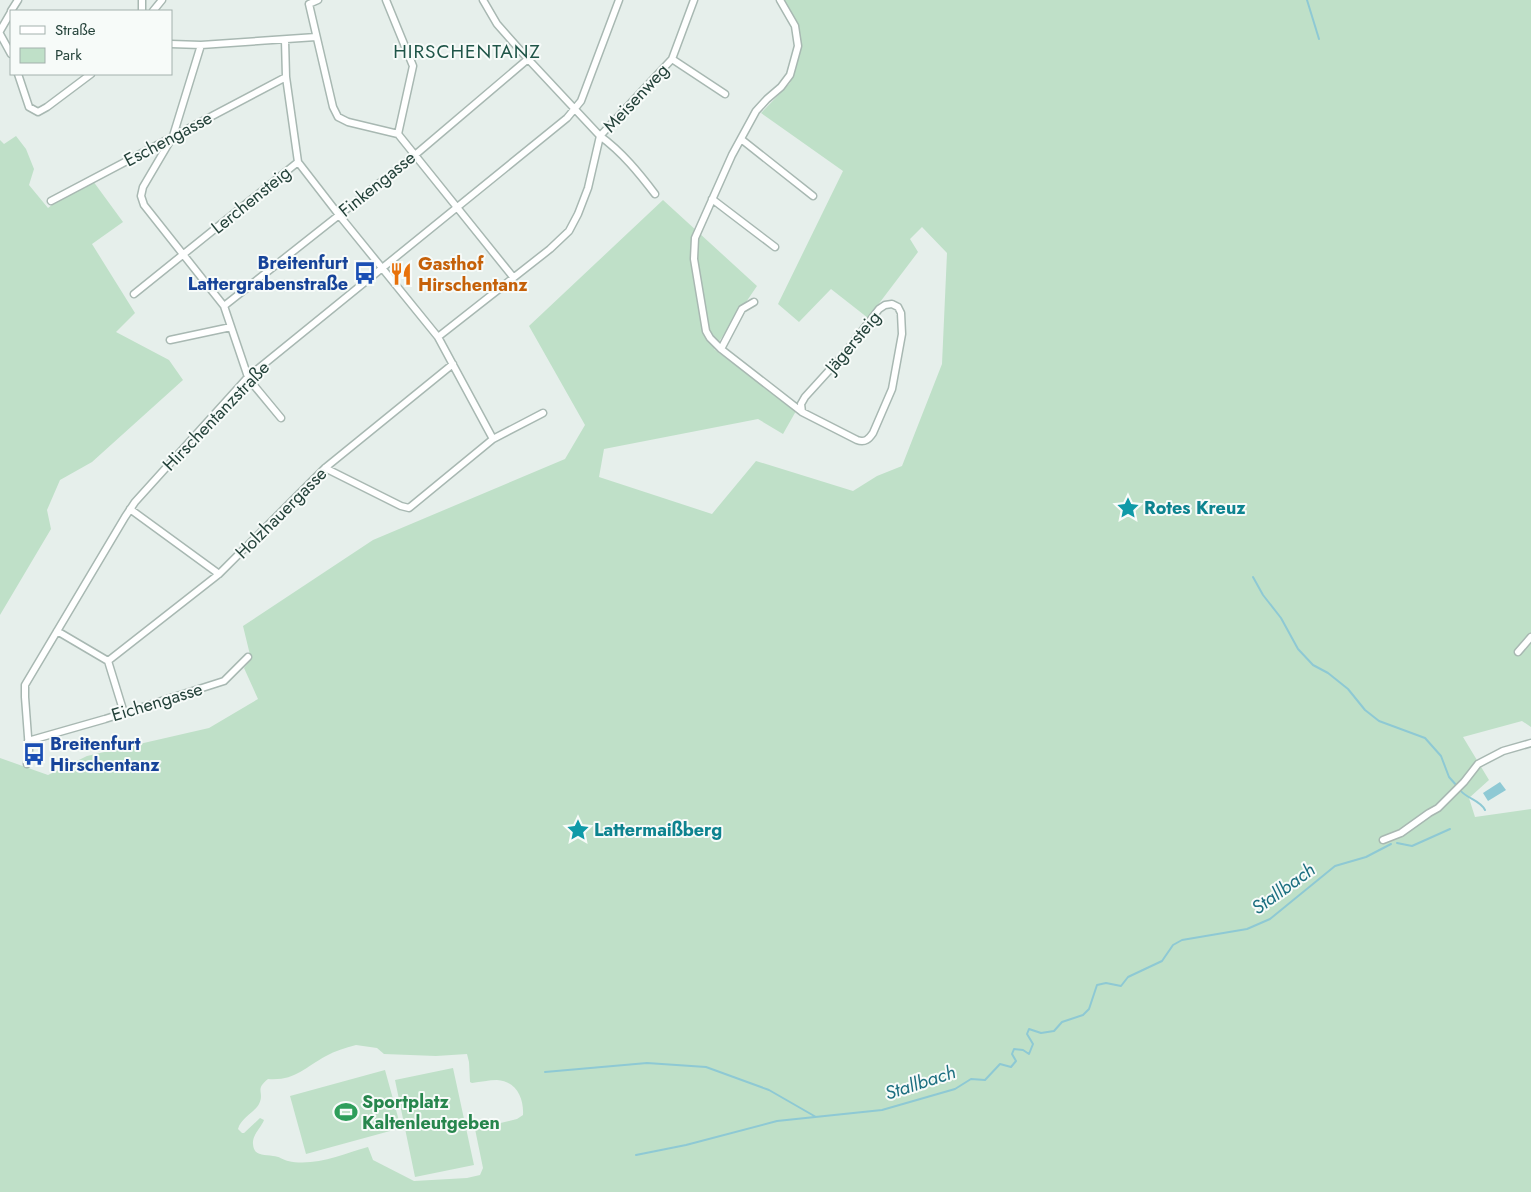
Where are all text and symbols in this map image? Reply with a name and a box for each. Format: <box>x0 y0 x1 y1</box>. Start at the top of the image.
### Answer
legend <box>10 10 172 75</box>
text: Straße <box>55 19 96 41</box>
district label: HIRSCHENTANZ <box>393 38 541 65</box>
text: Park <box>55 44 82 66</box>
street label: Meisenweg <box>597 58 675 138</box>
street label: Eschengasse <box>119 105 217 173</box>
street label: Finkengasse <box>333 145 421 223</box>
street label: Lerchensteig <box>206 160 296 240</box>
place label: Breitenfurt Lattergrabenstraße <box>188 250 348 297</box>
place label: Gasthof Hirschentanz <box>418 251 528 298</box>
bus stop icon: Breitenfurt Lattergrabenstraße <box>352 260 378 286</box>
restaurant icon: Gasthof Hirschentanz <box>388 261 414 287</box>
street label: Jägersteig <box>818 305 887 380</box>
street label: Hirschentanzstraße <box>157 355 275 477</box>
street label: Holzhauergasse <box>229 461 333 565</box>
place icon: Rotes Kreuz <box>1115 495 1141 521</box>
place label: Rotes Kreuz <box>1144 495 1246 521</box>
street label: Eichengasse <box>108 676 206 728</box>
place label: Breitenfurt Hirschentanz <box>50 731 160 778</box>
bus stop icon: Breitenfurt Hirschentanz <box>21 741 47 767</box>
place icon: Lattermaißberg <box>565 817 591 843</box>
place label: Lattermaißberg <box>594 817 722 843</box>
water label: Stallbach <box>1246 856 1321 921</box>
water label: Stallbach <box>881 1058 959 1107</box>
place label: Sportplatz Kaltenleutgeben <box>362 1089 500 1136</box>
sports icon: Sportplatz Kaltenleutgeben <box>333 1099 359 1125</box>

